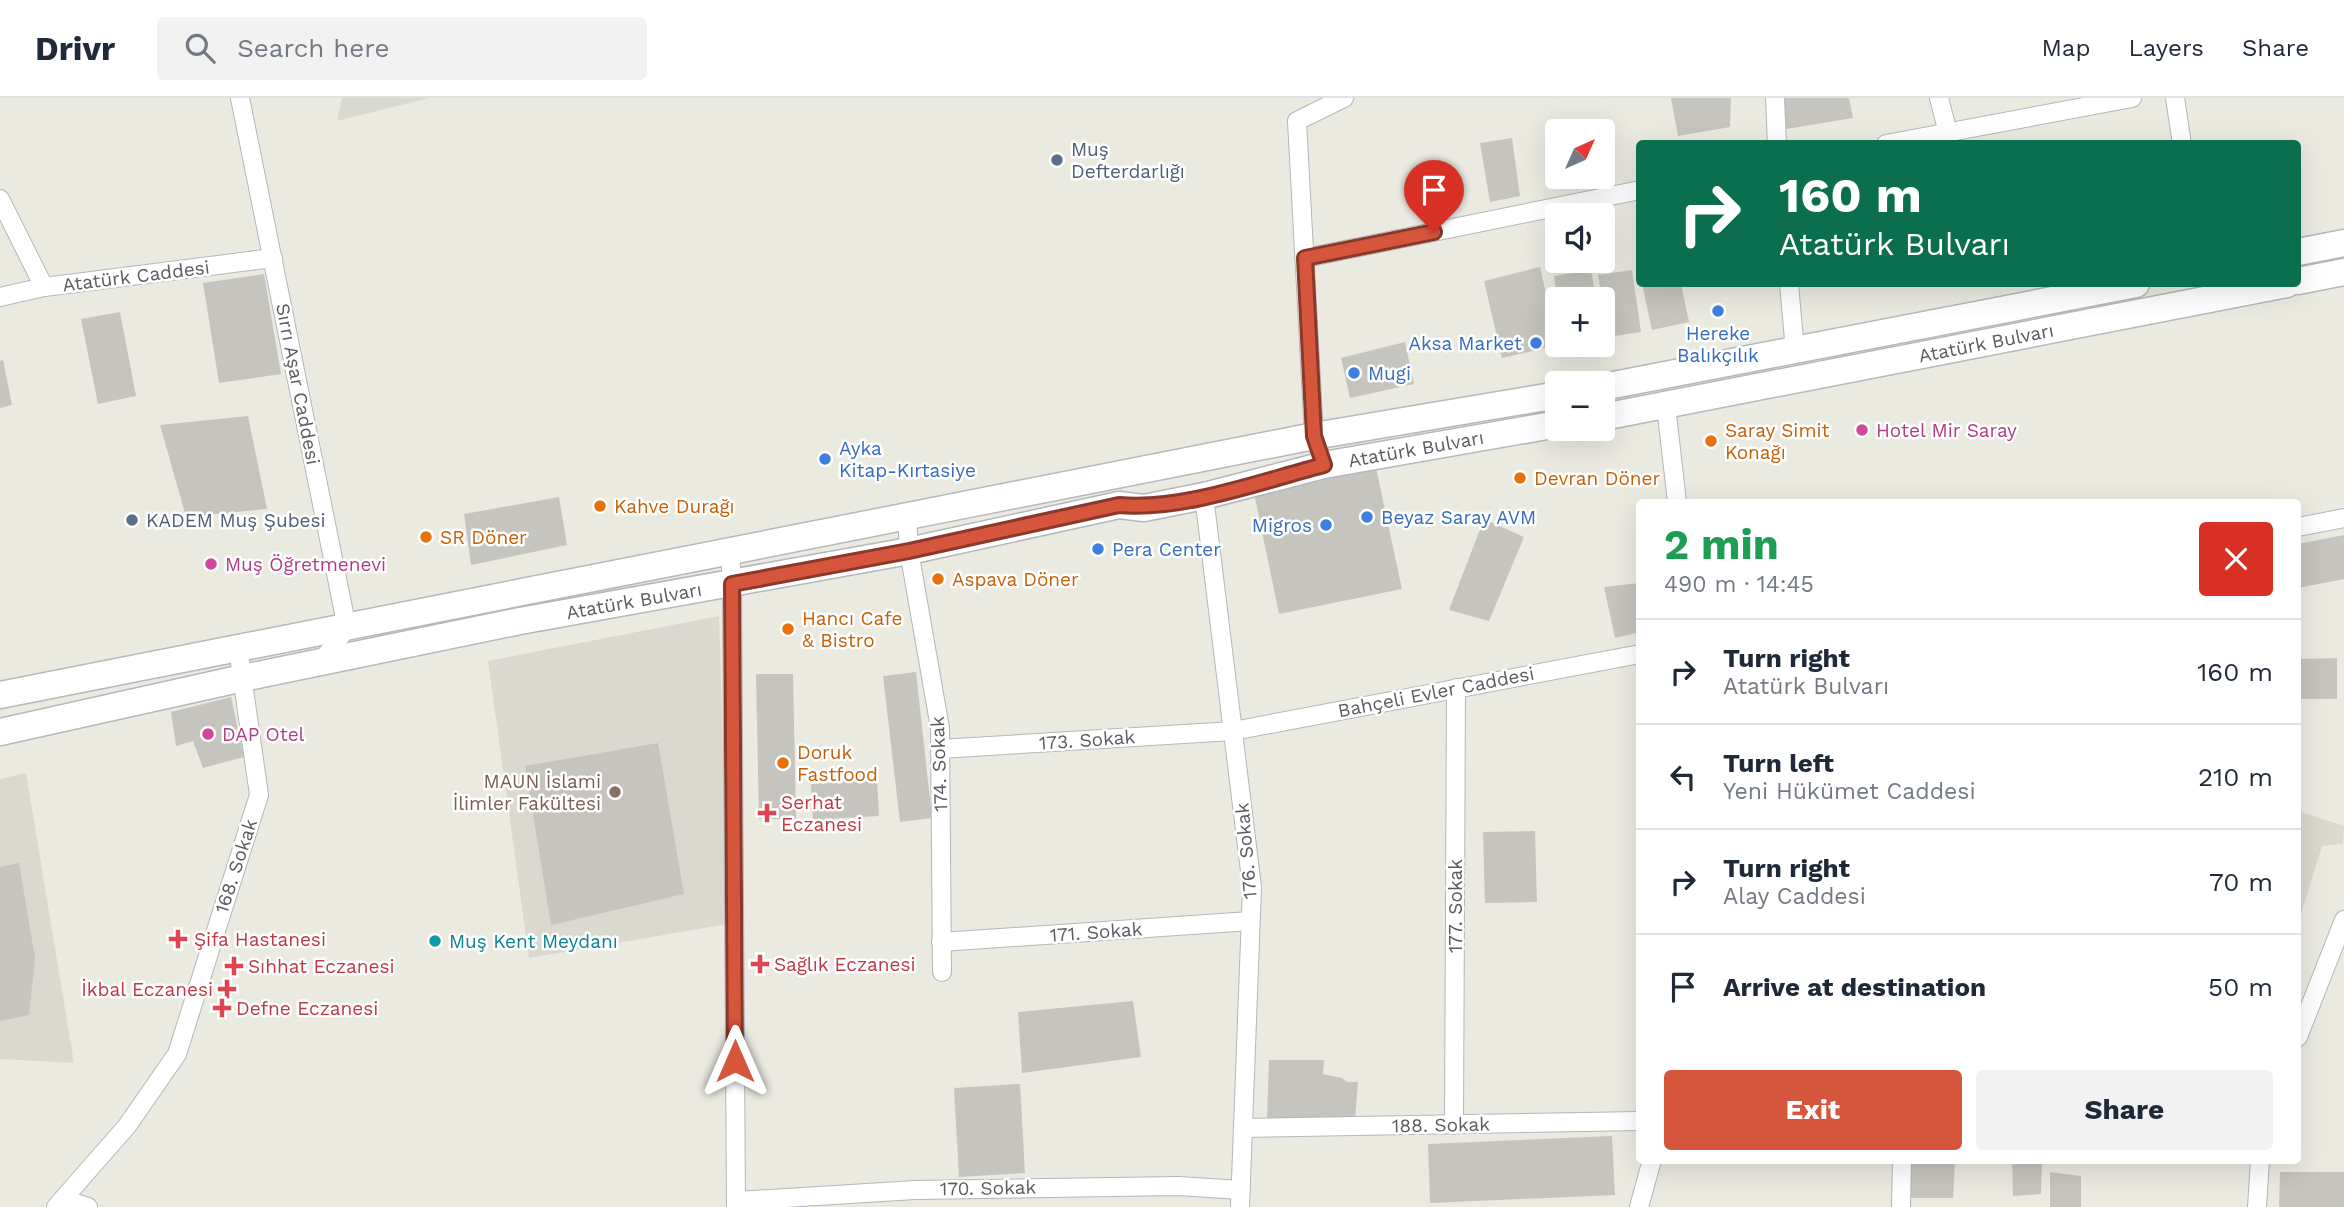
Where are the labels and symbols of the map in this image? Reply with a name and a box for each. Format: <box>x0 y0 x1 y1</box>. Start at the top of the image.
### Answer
north arrow <box>1545 119 1615 189</box>
place label: Muş Defterdarlığı <box>1071 138 1185 183</box>
marker: Muş Defterdarlığı <box>1049 152 1065 168</box>
pin <box>1404 160 1464 232</box>
street label: Atatürk Caddesi <box>61 256 211 296</box>
street label: Sırrı Aşar Caddesi <box>271 301 325 467</box>
marker: Hereke Balıkçılık <box>1710 303 1726 319</box>
street label: Atatürk Bulvarı <box>1916 319 2056 367</box>
place label: Hereke Balıkçılık <box>1677 322 1759 367</box>
place label: Aksa Market <box>1408 332 1522 355</box>
marker: Aksa Market <box>1528 335 1544 351</box>
place label: Mugi <box>1368 362 1411 385</box>
marker: Mugi <box>1346 365 1362 381</box>
place label: Saray Simit Konağı <box>1725 419 1830 464</box>
place label: Hotel Mir Saray <box>1876 419 2017 442</box>
marker: Hotel Mir Saray <box>1854 422 1870 438</box>
street label: Atatürk Bulvarı <box>1346 426 1486 472</box>
marker: Saray Simit Konağı <box>1703 433 1719 449</box>
place label: Ayka Kitap-Kırtasiye <box>839 437 976 482</box>
marker: Ayka Kitap-Kırtasiye <box>817 451 833 467</box>
place label: Devran Döner <box>1534 467 1661 490</box>
marker: Devran Döner <box>1512 470 1528 486</box>
place label: Kahve Durağı <box>614 495 735 518</box>
marker: Kahve Durağı <box>592 498 608 514</box>
place label: Beyaz Saray AVM <box>1381 506 1536 529</box>
place label: KADEM Muş Şubesi <box>146 509 326 532</box>
marker: Beyaz Saray AVM <box>1359 509 1375 525</box>
marker: KADEM Muş Şubesi <box>124 512 140 528</box>
place label: Migros <box>1252 514 1312 537</box>
marker: Migros <box>1318 517 1334 533</box>
place label: SR Döner <box>440 526 527 549</box>
marker: SR Döner <box>418 529 434 545</box>
place label: Pera Center <box>1112 538 1221 561</box>
marker: Pera Center <box>1090 541 1106 557</box>
place label: Muş Öğretmenevi <box>225 553 386 576</box>
marker: Muş Öğretmenevi <box>203 556 219 572</box>
place label: Aspava Döner <box>952 568 1079 591</box>
marker: Aspava Döner <box>930 571 946 587</box>
street label: Atatürk Bulvarı <box>564 578 704 624</box>
place label: Hancı Cafe & Bistro <box>802 607 902 652</box>
marker: Hancı Cafe & Bistro <box>780 621 796 637</box>
street label: Bahçeli Evler Caddesi <box>1336 662 1536 722</box>
street label: 174. Sokak <box>926 716 952 812</box>
place label: DAP Otel <box>222 723 305 746</box>
street label: 173. Sokak <box>1038 725 1136 755</box>
marker: DAP Otel <box>200 726 216 742</box>
place label: Doruk Fastfood <box>797 741 878 786</box>
marker: Doruk Fastfood <box>775 755 791 771</box>
place label: MAUN İslami İlimler Fakültesi <box>453 770 601 815</box>
marker: MAUN İslami İlimler Fakültesi <box>607 784 623 800</box>
place label: Serhat Eczanesi <box>781 791 862 836</box>
street label: 176. Sokak <box>1230 802 1262 900</box>
marker: Serhat Eczanesi <box>759 805 775 821</box>
street label: 168. Sokak <box>210 816 262 916</box>
street label: 177. Sokak <box>1444 859 1467 953</box>
street label: 171. Sokak <box>1049 917 1143 947</box>
place label: Şifa Hastanesi <box>194 928 326 951</box>
marker: Şifa Hastanesi <box>168 929 188 949</box>
place label: Muş Kent Meydanı <box>449 930 618 953</box>
marker: Muş Kent Meydanı <box>427 933 443 949</box>
place label: Sağlık Eczanesi <box>774 953 916 976</box>
place label: Sıhhat Eczanesi <box>248 955 395 978</box>
marker: Sağlık Eczanesi <box>752 956 768 972</box>
marker: Sıhhat Eczanesi <box>226 958 242 974</box>
place label: İkbal Eczanesi <box>81 978 213 1001</box>
marker: İkbal Eczanesi <box>219 981 235 997</box>
place label: Defne Eczanesi <box>236 997 378 1020</box>
marker: Defne Eczanesi <box>214 1000 230 1016</box>
position arrow <box>698 1024 772 1098</box>
street label: 188. Sokak <box>1392 1113 1490 1137</box>
street label: 170. Sokak <box>940 1176 1037 1200</box>

